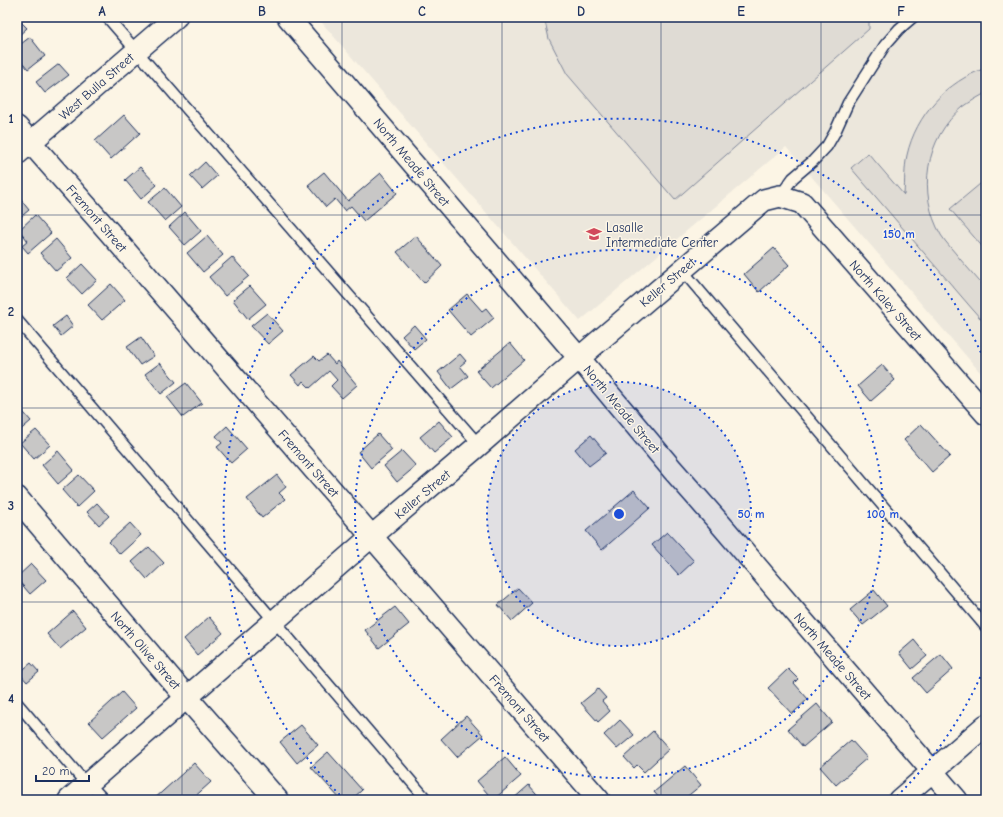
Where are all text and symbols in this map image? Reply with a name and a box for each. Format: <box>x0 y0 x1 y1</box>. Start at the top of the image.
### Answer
text: A <box>98 4 106 19</box>
text: B <box>258 4 266 19</box>
text: C <box>418 4 426 19</box>
text: D <box>577 4 585 19</box>
text: E <box>737 4 745 19</box>
text: F <box>897 4 905 19</box>
street label: West Bulla Street <box>56 49 138 123</box>
text: 1 <box>8 111 14 126</box>
street label: North Meade Street <box>371 115 454 210</box>
street label: Fremont Street <box>63 182 131 256</box>
place label: Lasalle Intermediate Center <box>606 220 719 250</box>
school or university icon: Lasalle Intermediate Center <box>585 225 603 243</box>
text: 150 m <box>883 227 915 241</box>
street label: Keller Street <box>636 254 699 310</box>
street label: North Kaley Street <box>847 257 925 345</box>
text: 2 <box>8 304 14 319</box>
street label: North Meade Street <box>581 362 664 457</box>
street label: Fremont Street <box>275 427 343 501</box>
street label: Keller Street <box>391 466 454 522</box>
text: 3 <box>8 498 14 513</box>
centre of rings <box>612 507 626 521</box>
text: 50 m <box>737 507 765 521</box>
text: 100 m <box>867 507 899 521</box>
street label: North Olive Street <box>108 608 184 693</box>
street label: North Meade Street <box>791 610 875 704</box>
street label: Fremont Street <box>486 672 554 746</box>
text: 4 <box>8 691 14 706</box>
scale bar <box>36 757 89 783</box>
text: 20 m <box>42 764 70 778</box>

